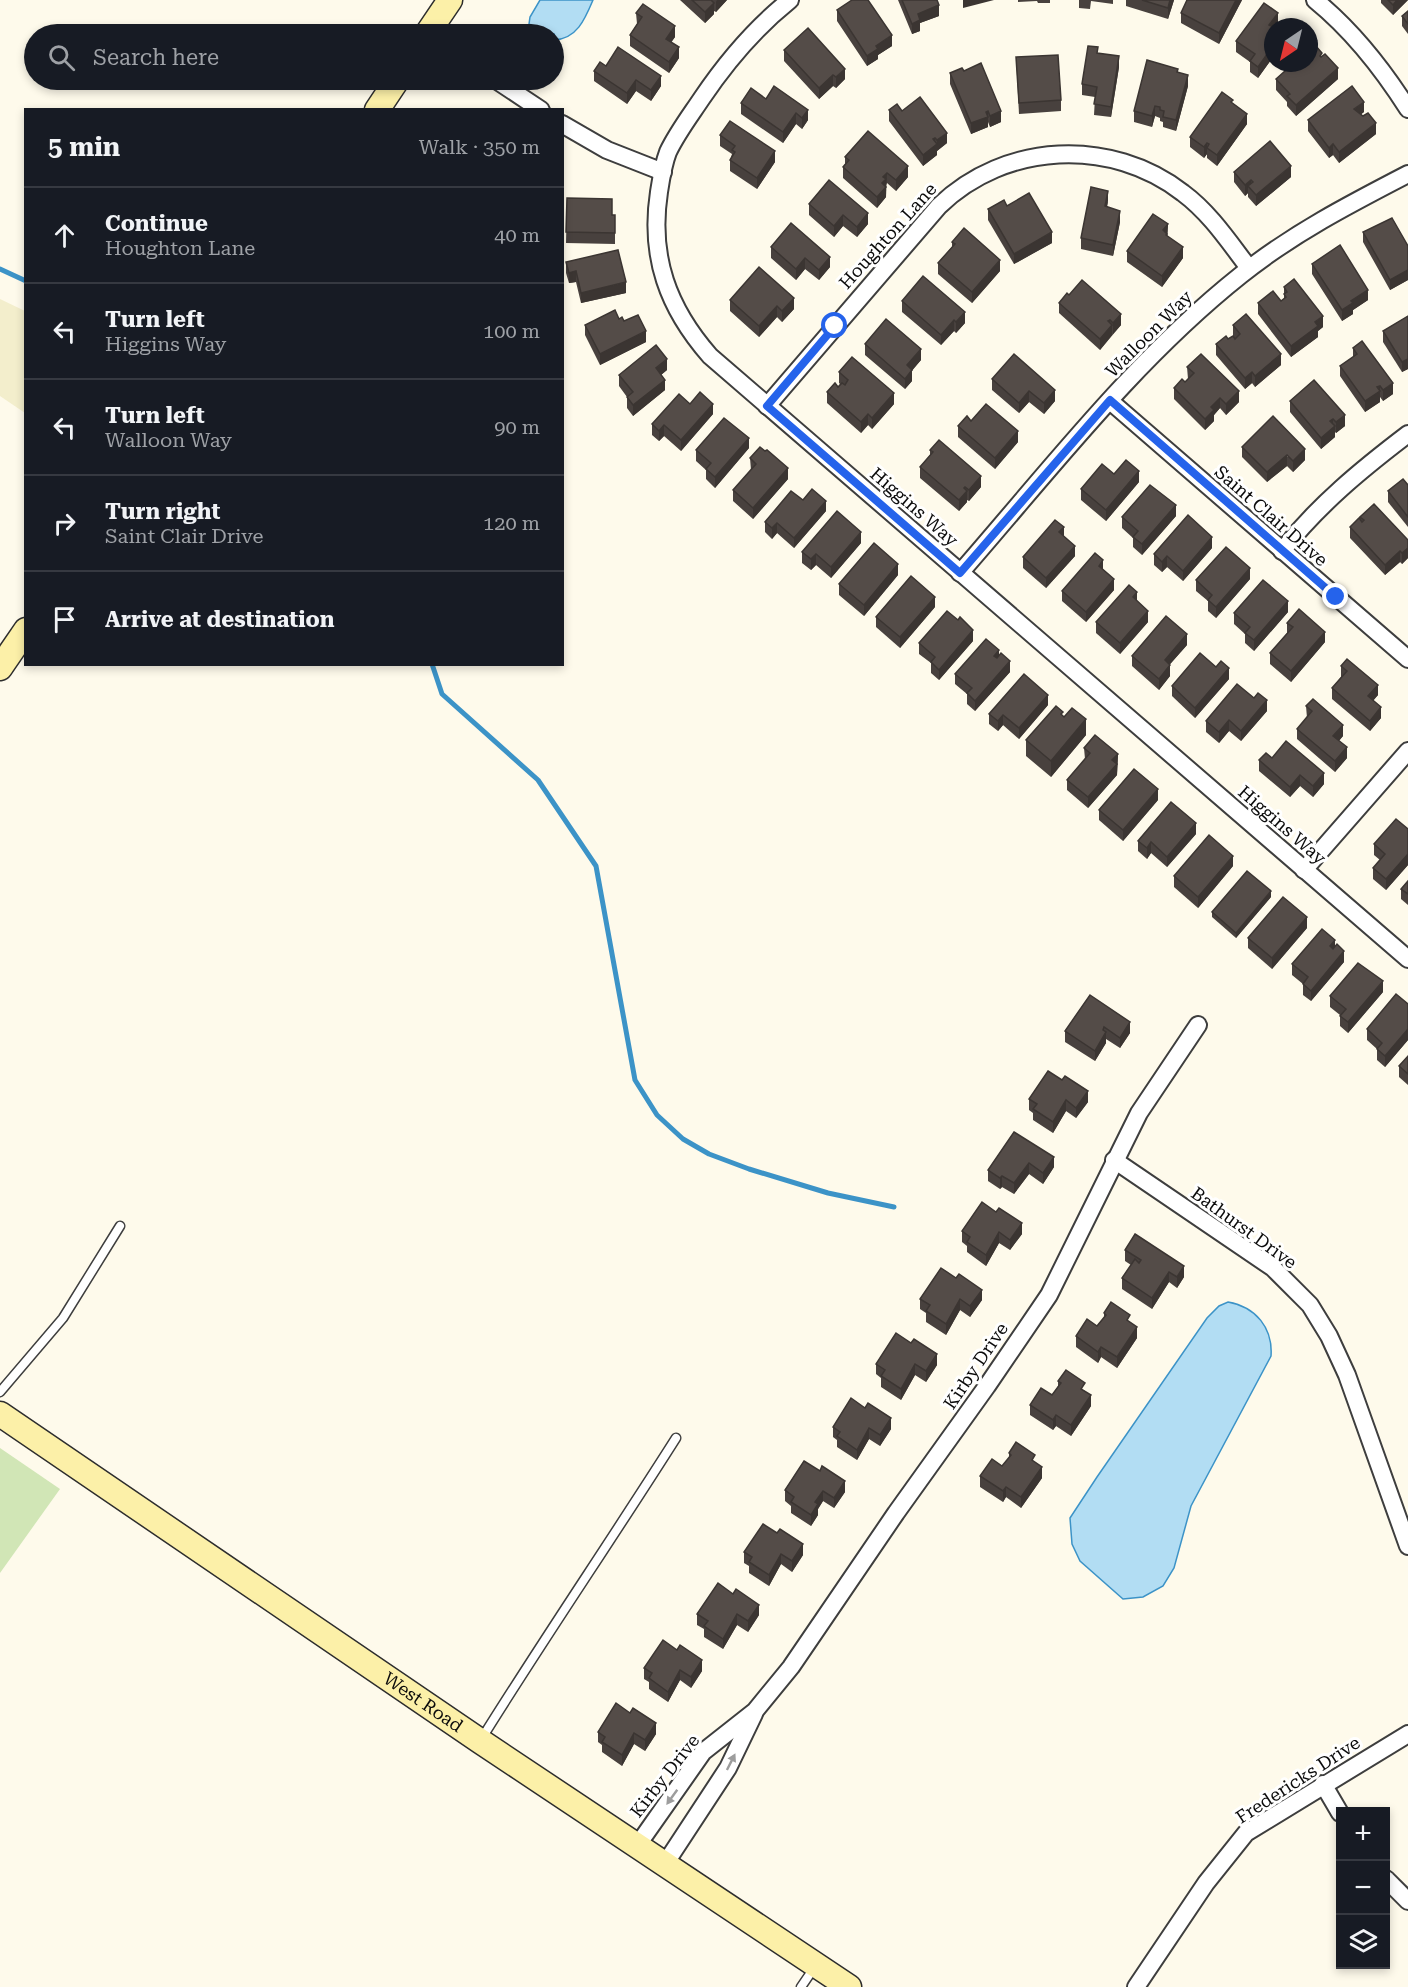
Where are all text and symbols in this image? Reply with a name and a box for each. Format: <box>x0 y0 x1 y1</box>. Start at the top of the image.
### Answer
north arrow <box>1264 18 1318 72</box>
search box <box>24 24 564 90</box>
icon: search <box>45 41 78 74</box>
text: Search here <box>93 45 219 70</box>
text: 5 min <box>48 132 120 162</box>
text: Walk · 350 m <box>419 135 540 159</box>
street label: Houghton Lane <box>835 178 941 293</box>
text: Continue <box>105 211 208 236</box>
icon: ahead <box>48 219 81 252</box>
text: 40 m <box>494 223 540 247</box>
text: Houghton Lane <box>105 236 255 260</box>
street label: Walloon Way <box>1101 286 1197 381</box>
text: Turn left <box>105 307 205 332</box>
route start <box>821 312 847 338</box>
icon: left <box>48 315 81 348</box>
text: 100 m <box>483 319 540 343</box>
text: Higgins Way <box>105 332 226 356</box>
text: Turn left <box>105 403 205 428</box>
icon: left <box>48 411 81 444</box>
text: 90 m <box>494 415 540 439</box>
text: Walloon Way <box>105 428 232 452</box>
street label: Saint Clair Drive <box>1211 461 1332 570</box>
street label: Higgins Way <box>866 463 963 551</box>
text: Turn right <box>105 499 220 524</box>
icon: right <box>48 507 81 540</box>
text: 120 m <box>483 511 540 535</box>
text: Saint Clair Drive <box>105 524 263 548</box>
route end <box>1322 583 1348 609</box>
icon: arrive <box>48 603 81 636</box>
text: Arrive at destination <box>105 607 334 632</box>
street label: Higgins Way <box>1234 781 1331 869</box>
street label: Bathurst Drive <box>1188 1182 1301 1273</box>
street label: Kirby Drive <box>939 1318 1012 1413</box>
street label: West Road <box>380 1667 468 1737</box>
street label: Kirby Drive <box>626 1730 704 1821</box>
street label: Fredericks Drive <box>1232 1732 1364 1828</box>
one-way arrow <box>725 1753 735 1771</box>
one-way arrow <box>666 1789 678 1805</box>
map controls <box>1336 1807 1390 1969</box>
button: + <box>1336 1807 1390 1861</box>
button: − <box>1336 1861 1390 1915</box>
button: layers <box>1336 1915 1390 1969</box>

